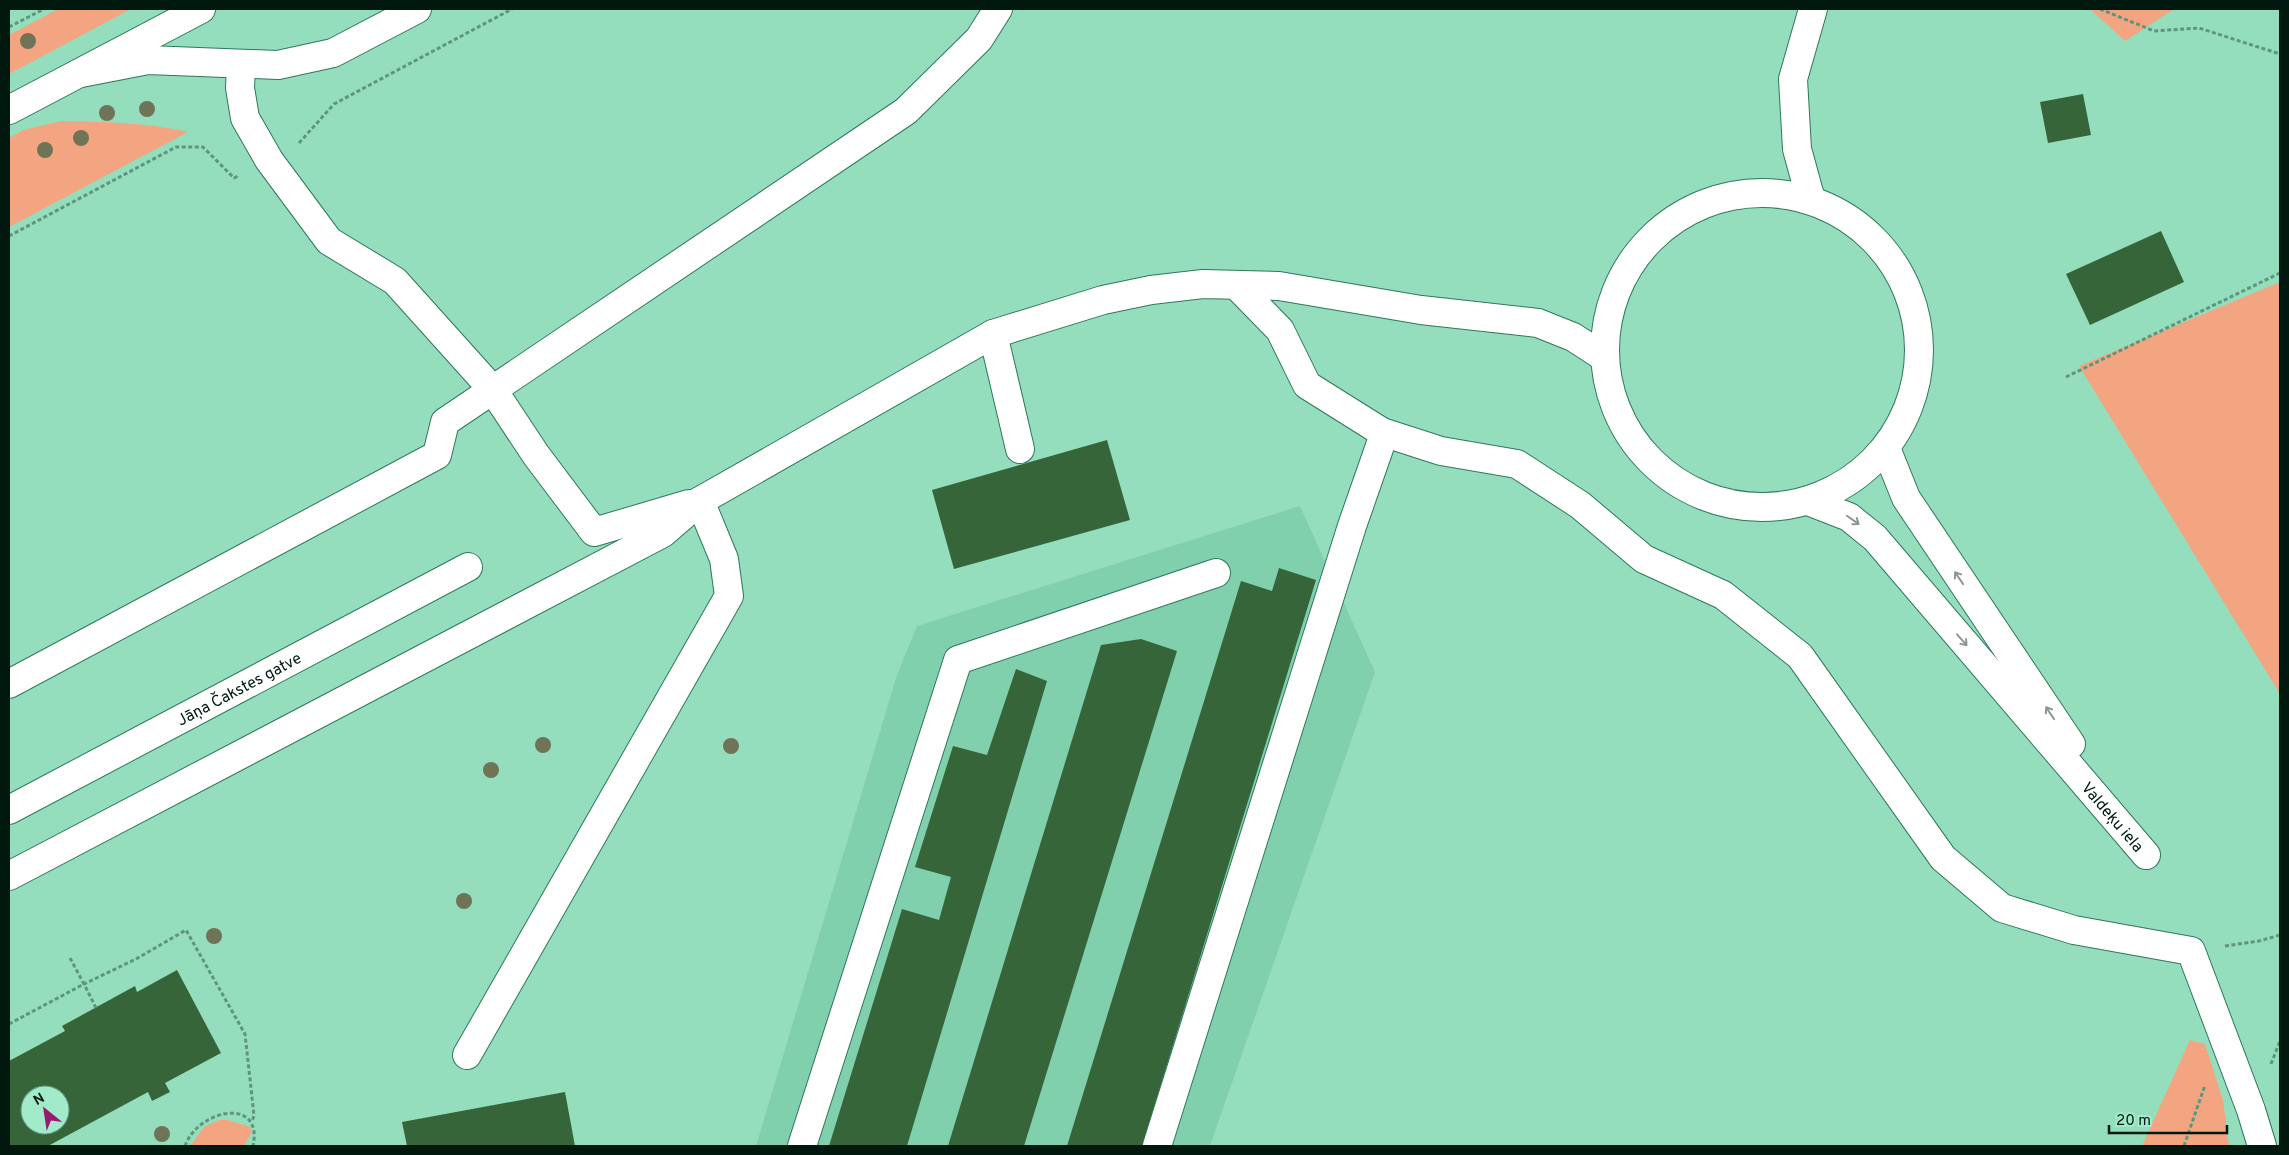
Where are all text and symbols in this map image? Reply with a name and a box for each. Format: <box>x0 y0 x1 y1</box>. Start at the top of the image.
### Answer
one-way arrow <box>1846 515 1860 525</box>
one-way arrow <box>1954 571 1964 585</box>
one-way arrow <box>1957 633 1968 646</box>
street label: Jāņa Čakstes gatve <box>174 649 305 731</box>
one-way arrow <box>2045 706 2055 720</box>
street label: Valdeķu iela <box>2076 779 2147 857</box>
north arrow <box>20 1085 70 1135</box>
text: N <box>31 1090 48 1110</box>
scale bar <box>2109 1102 2226 1134</box>
text: 20 m <box>2116 1112 2151 1131</box>

